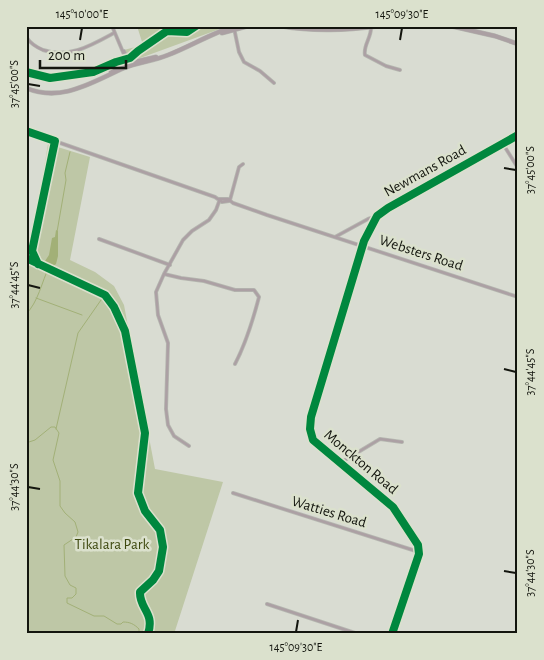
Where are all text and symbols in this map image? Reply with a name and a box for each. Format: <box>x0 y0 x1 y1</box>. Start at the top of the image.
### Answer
text: 145°10'00"E <box>56 8 109 20</box>
text: 145°09'30"E <box>376 8 429 20</box>
scale bar <box>40 38 126 70</box>
text: 200 m <box>48 48 85 63</box>
text: 37°45'00"S <box>8 60 20 108</box>
street label: Newmans Road <box>381 142 469 200</box>
text: 37°45'00"S <box>524 146 536 194</box>
street label: Websters Road <box>377 232 465 274</box>
text: 37°44'45"S <box>8 261 20 308</box>
text: 37°44'45"S <box>524 348 536 395</box>
street label: Monckton Road <box>321 427 401 497</box>
text: 37°44'30"S <box>8 463 20 511</box>
street label: Watties Road <box>290 493 368 531</box>
park label: Tikalara Park <box>75 537 150 552</box>
text: 37°44'30"S <box>524 549 536 597</box>
text: 145°09'30"E <box>270 641 323 653</box>

